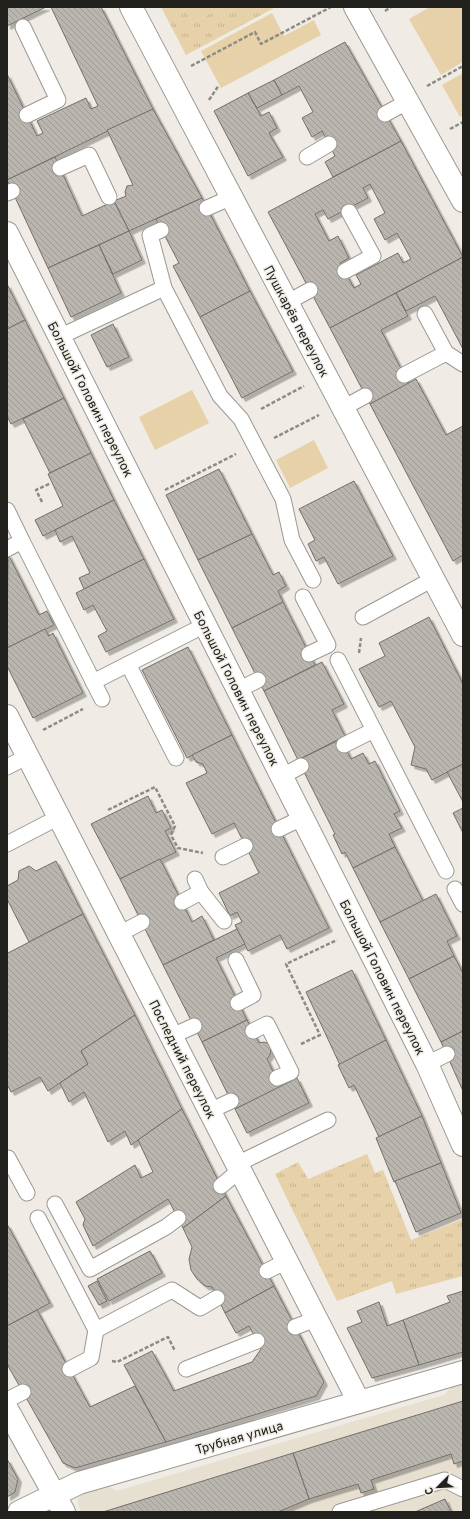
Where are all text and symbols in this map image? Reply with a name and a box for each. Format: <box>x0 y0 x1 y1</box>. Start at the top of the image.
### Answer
street label: Пушкарёв переулок <box>259 263 332 381</box>
street label: Большой Головин переулок <box>43 319 136 480</box>
street label: Большой Головин переулок <box>189 608 282 769</box>
street label: Большой Головин переулок <box>335 897 428 1058</box>
street label: Последний переулок <box>144 998 218 1122</box>
street label: Трубная улица <box>194 1419 285 1459</box>
north arrow <box>418 1467 458 1507</box>
text: С <box>422 1485 438 1497</box>

